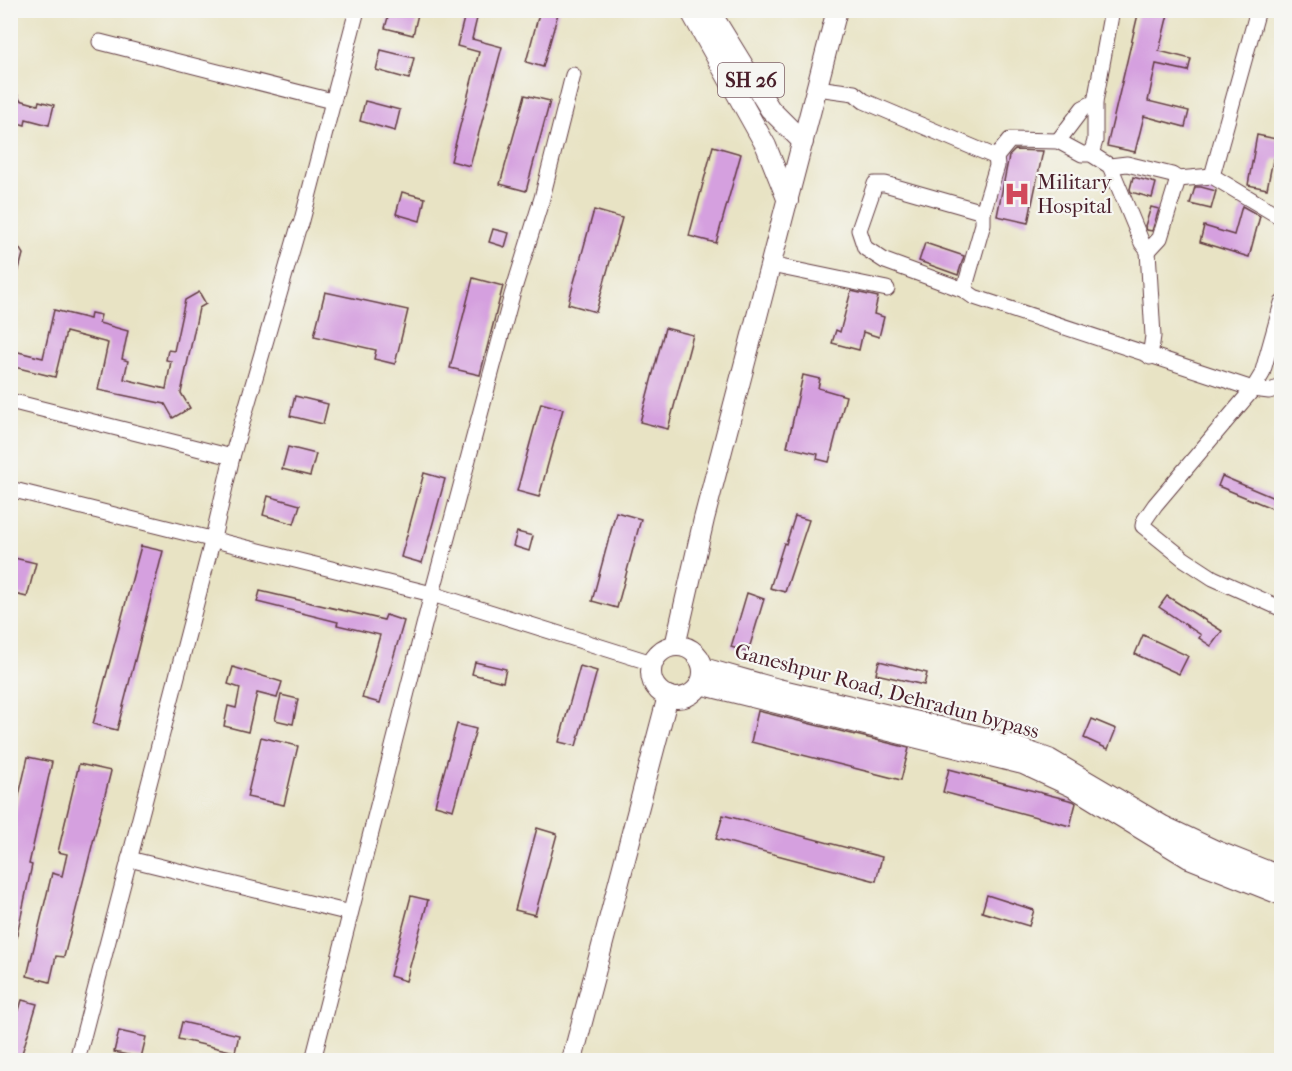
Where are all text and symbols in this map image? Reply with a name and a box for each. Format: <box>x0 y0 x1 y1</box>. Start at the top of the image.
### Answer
road number: SH 26 <box>718 63 784 97</box>
place label: Military Hospital <box>1037 170 1112 218</box>
hospital icon: Military Hospital <box>1002 179 1032 209</box>
street label: Ganeshpur Road, Dehradun bypass <box>732 639 1042 743</box>

